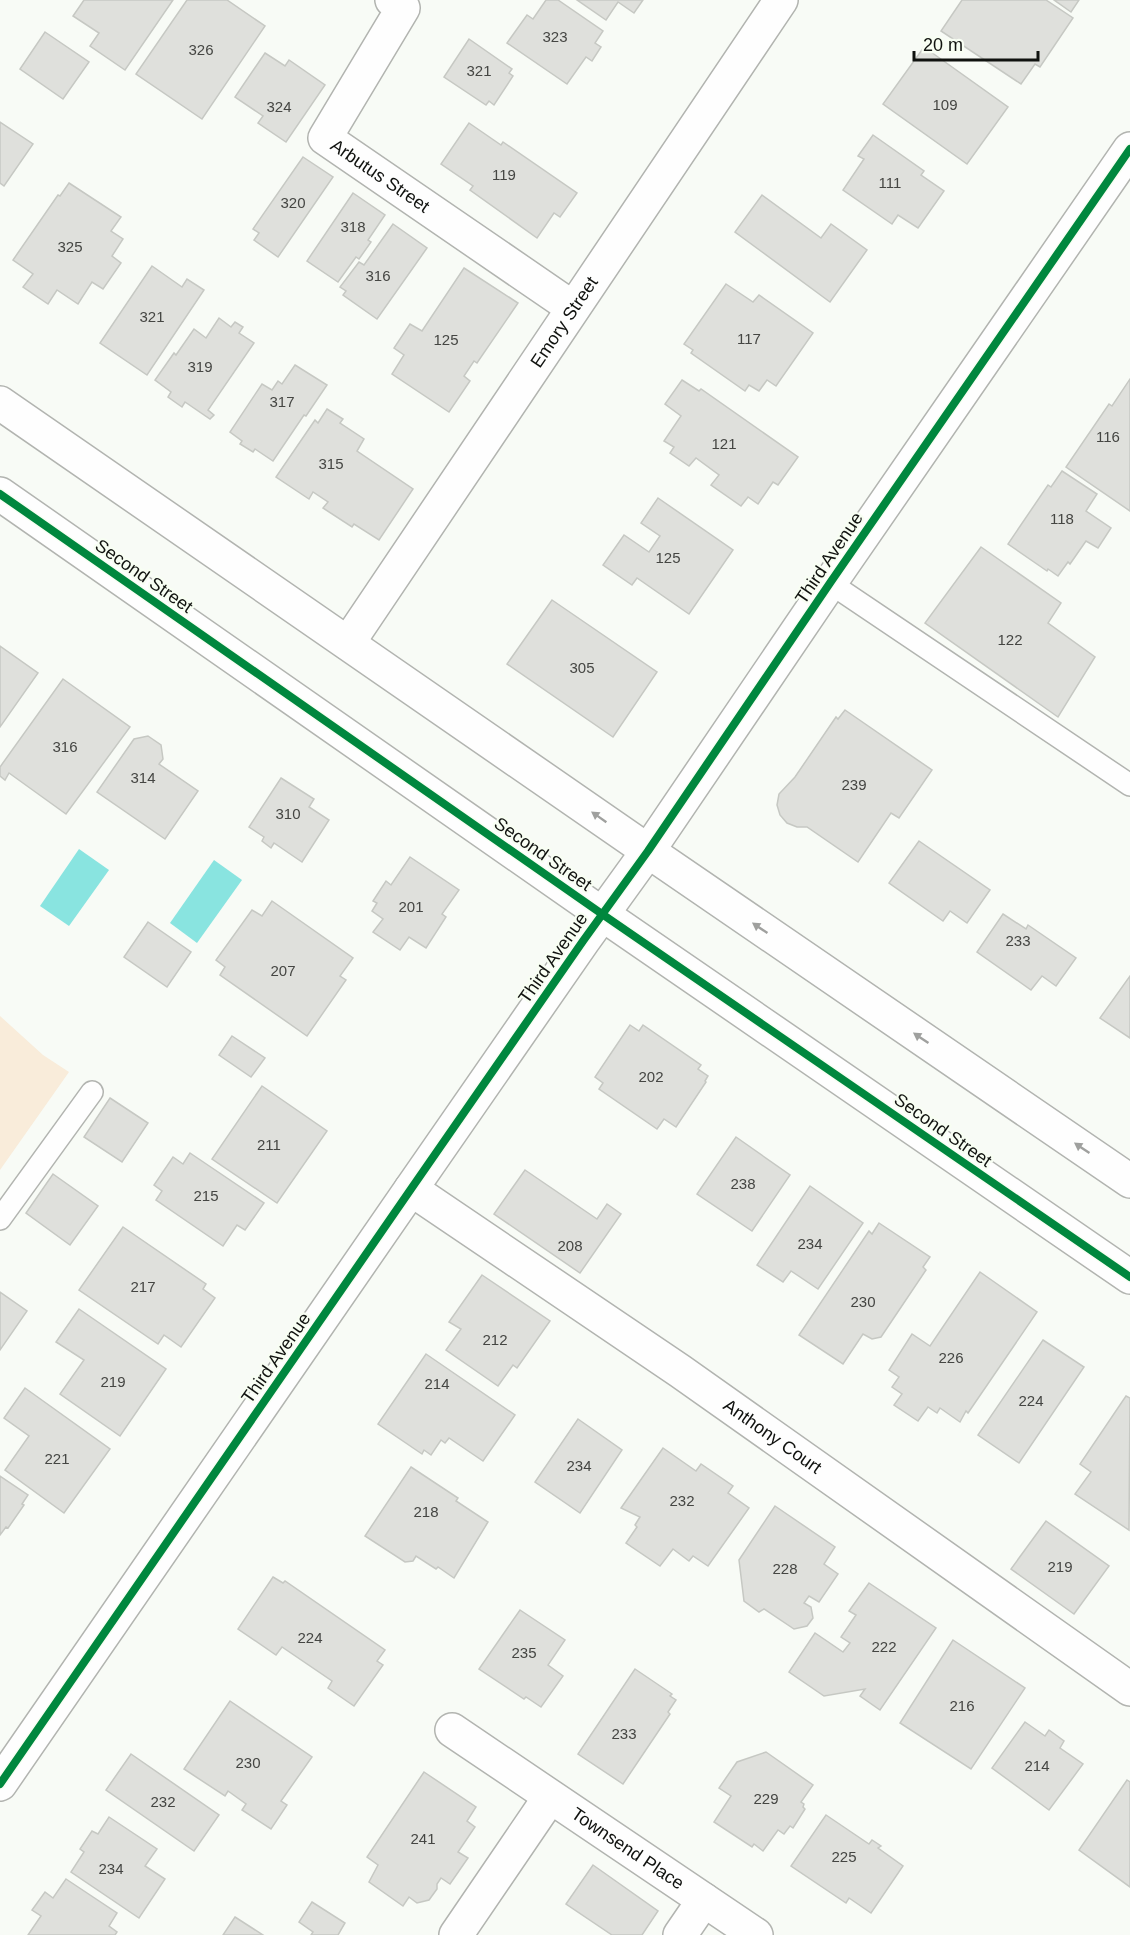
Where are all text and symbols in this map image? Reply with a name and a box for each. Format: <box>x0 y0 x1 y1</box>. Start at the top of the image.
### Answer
scale bar <box>914 24 1038 62</box>
house number: 323 <box>542 28 568 45</box>
text: 20 m <box>923 35 963 55</box>
house number: 326 <box>188 41 214 58</box>
house number: 321 <box>466 62 492 79</box>
house number: 109 <box>932 96 958 113</box>
house number: 324 <box>266 98 292 115</box>
street label: Arbutus Street <box>327 135 433 217</box>
house number: 119 <box>492 166 516 183</box>
house number: 111 <box>879 174 901 191</box>
house number: 320 <box>280 194 306 211</box>
house number: 318 <box>340 218 366 235</box>
house number: 325 <box>57 238 83 255</box>
house number: 316 <box>365 267 391 284</box>
street label: Emory Street <box>527 273 602 371</box>
house number: 321 <box>139 308 165 325</box>
house number: 117 <box>737 330 761 347</box>
house number: 125 <box>433 331 459 348</box>
house number: 319 <box>187 358 213 375</box>
house number: 317 <box>269 393 295 410</box>
house number: 116 <box>1096 428 1120 445</box>
house number: 121 <box>711 435 737 452</box>
house number: 315 <box>318 455 344 472</box>
street label: Third Avenue <box>791 509 867 607</box>
house number: 118 <box>1050 510 1074 527</box>
street label: Second Street <box>92 535 196 617</box>
house number: 125 <box>655 549 681 566</box>
house number: 122 <box>997 631 1023 648</box>
house number: 305 <box>569 659 595 676</box>
house number: 316 <box>52 738 78 755</box>
house number: 314 <box>130 769 156 786</box>
house number: 239 <box>841 776 867 793</box>
house number: 310 <box>275 805 301 822</box>
one-way arrow <box>591 812 607 823</box>
street label: Second Street <box>491 813 595 895</box>
house number: 201 <box>398 898 424 915</box>
street label: Third Avenue <box>514 909 592 1007</box>
one-way arrow <box>752 922 768 934</box>
house number: 233 <box>1005 932 1031 949</box>
house number: 207 <box>270 962 296 979</box>
one-way arrow <box>913 1032 929 1044</box>
house number: 202 <box>638 1068 664 1085</box>
street label: Second Street <box>891 1089 995 1171</box>
house number: 211 <box>257 1136 281 1153</box>
one-way arrow <box>1074 1142 1090 1154</box>
house number: 238 <box>730 1175 756 1192</box>
house number: 215 <box>193 1187 219 1204</box>
house number: 234 <box>797 1235 823 1252</box>
house number: 208 <box>557 1237 583 1254</box>
house number: 217 <box>130 1278 156 1295</box>
house number: 230 <box>850 1293 876 1310</box>
street label: Third Avenue <box>237 1309 315 1407</box>
house number: 212 <box>482 1331 508 1348</box>
house number: 226 <box>938 1349 964 1366</box>
house number: 219 <box>100 1373 126 1390</box>
house number: 214 <box>424 1375 450 1392</box>
house number: 224 <box>1018 1392 1044 1409</box>
street label: Anthony Court <box>720 1395 825 1478</box>
house number: 221 <box>44 1450 70 1467</box>
house number: 234 <box>566 1457 592 1474</box>
house number: 232 <box>669 1492 695 1509</box>
house number: 218 <box>413 1503 439 1520</box>
house number: 219 <box>1047 1558 1073 1575</box>
house number: 228 <box>772 1560 798 1577</box>
house number: 224 <box>297 1629 323 1646</box>
house number: 222 <box>871 1638 897 1655</box>
house number: 235 <box>511 1644 537 1661</box>
house number: 216 <box>949 1697 975 1714</box>
house number: 233 <box>611 1725 637 1742</box>
house number: 230 <box>235 1754 261 1771</box>
house number: 214 <box>1024 1757 1050 1774</box>
house number: 229 <box>753 1790 779 1807</box>
house number: 232 <box>150 1793 176 1810</box>
street label: Townsend Place <box>568 1804 688 1893</box>
house number: 241 <box>410 1830 436 1847</box>
house number: 225 <box>831 1848 857 1865</box>
house number: 234 <box>98 1860 124 1877</box>

